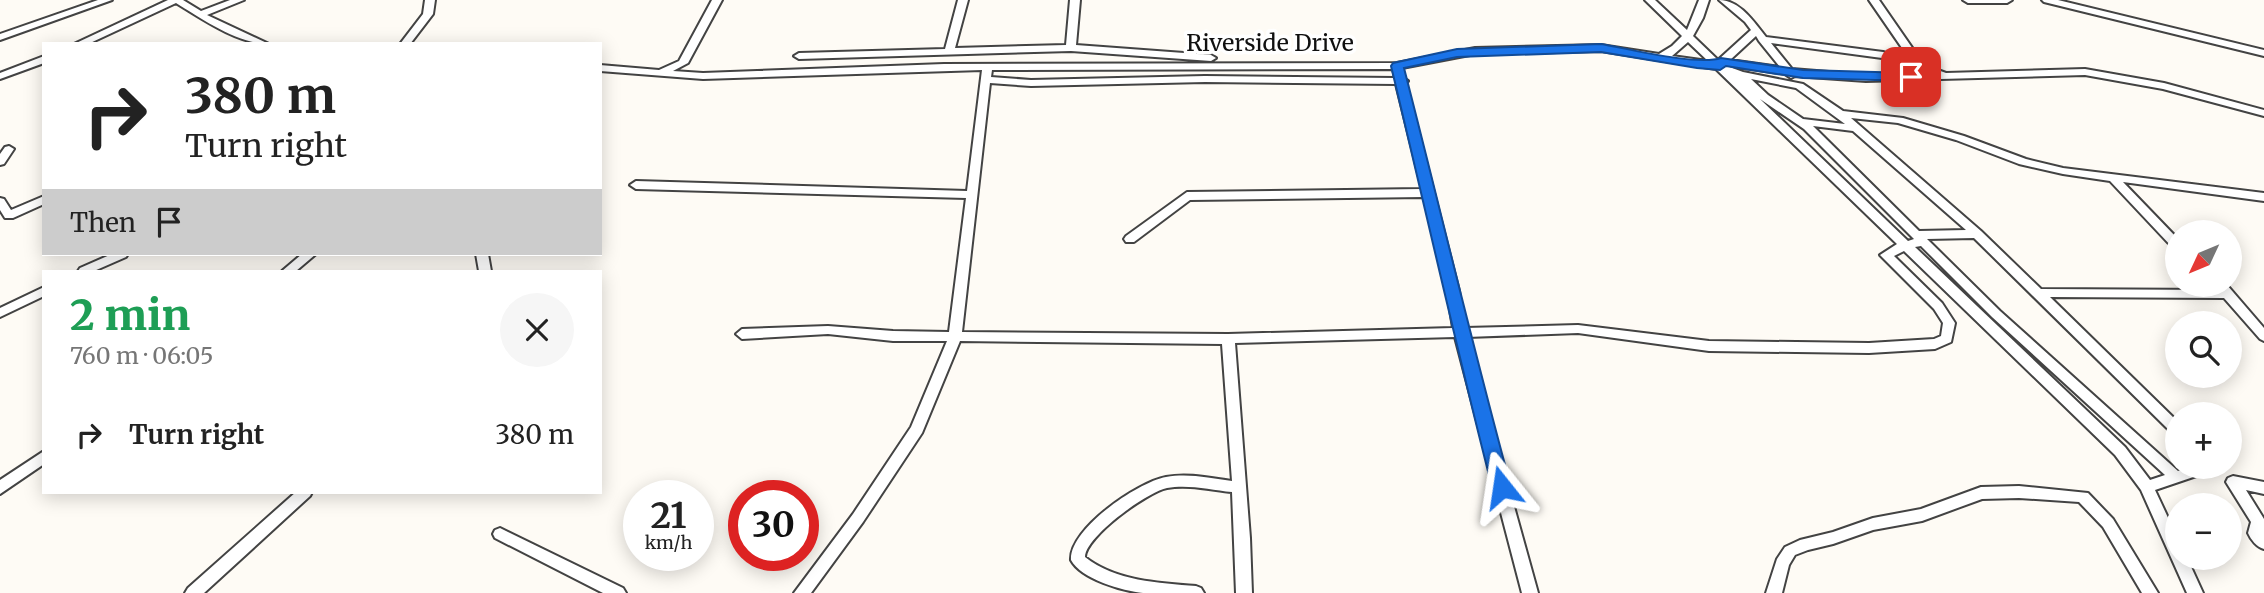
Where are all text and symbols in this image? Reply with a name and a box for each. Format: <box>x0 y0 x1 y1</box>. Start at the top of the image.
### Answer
street label: Riverside Drive <box>1186 28 1354 57</box>
pin <box>1881 47 1941 107</box>
icon: arrive <box>1892 58 1930 96</box>
text: 380 m <box>185 65 336 126</box>
icon: right <box>70 70 161 161</box>
text: Turn right <box>185 126 347 166</box>
icon: arrive <box>150 203 188 241</box>
text: Then <box>70 206 136 239</box>
north arrow <box>2165 220 2242 298</box>
map controls <box>2165 220 2242 570</box>
text: 2 min <box>70 289 190 341</box>
button: close <box>500 293 574 367</box>
button: search <box>2165 311 2242 388</box>
text: 760 m · 06:05 <box>70 341 213 370</box>
button: + <box>2165 402 2242 479</box>
icon: right <box>70 416 108 454</box>
text: Turn right <box>129 418 264 451</box>
text: 380 m <box>495 418 574 451</box>
position arrow <box>1465 450 1539 524</box>
speed limit sign: 30 <box>728 480 819 571</box>
button: − <box>2165 493 2242 570</box>
text: 21 <box>651 494 686 538</box>
text: km/h <box>645 531 692 554</box>

